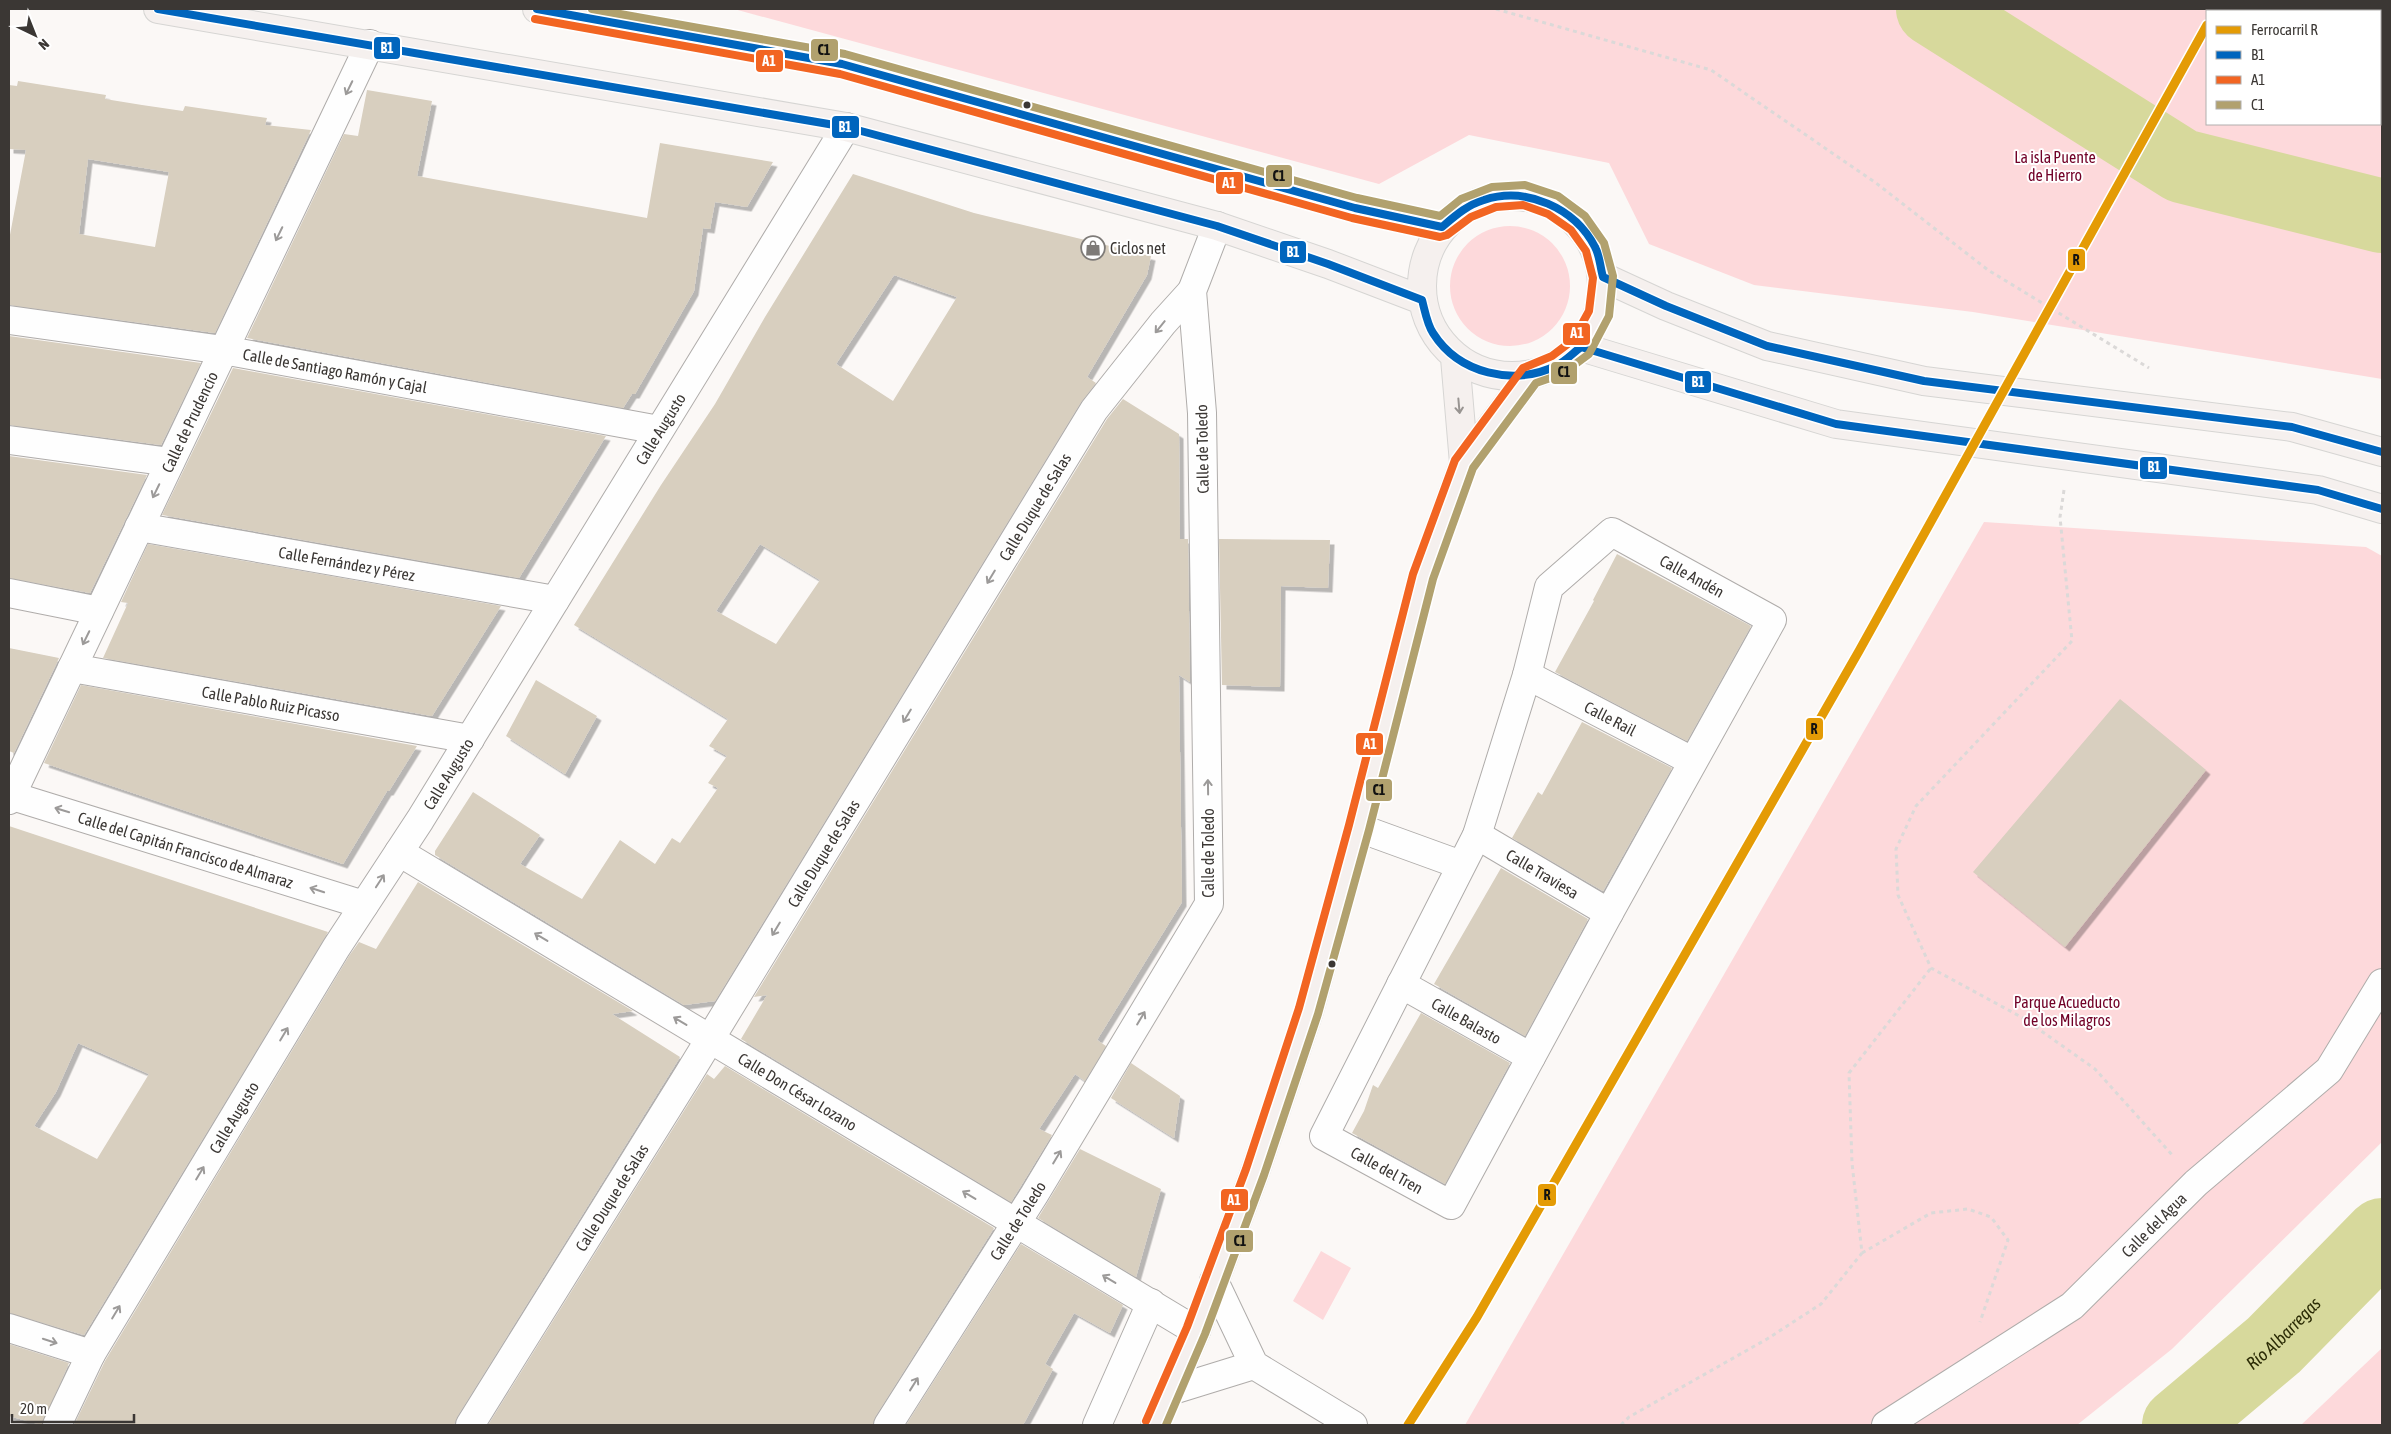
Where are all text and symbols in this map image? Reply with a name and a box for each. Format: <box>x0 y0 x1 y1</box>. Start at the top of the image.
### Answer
north arrow <box>10 10 60 60</box>
legend <box>2206 10 2381 125</box>
text: Ferrocarril R <box>2251 21 2318 38</box>
text: N <box>35 36 52 53</box>
line badge: B1 <box>373 36 401 60</box>
line badge: C1 <box>810 38 839 62</box>
text: B1 <box>380 40 394 56</box>
text: C1 <box>818 42 831 58</box>
text: B1 <box>2251 46 2265 63</box>
line badge: A1 <box>755 49 784 73</box>
text: A1 <box>761 53 776 69</box>
text: A1 <box>2251 71 2265 88</box>
one-way arrow <box>344 80 353 95</box>
text: C1 <box>2251 96 2265 113</box>
unlabelled marker <box>1022 100 1032 110</box>
line badge: B1 <box>831 115 860 139</box>
text: B1 <box>838 119 852 135</box>
park label: La isla Puente de Hierro <box>2014 148 2096 184</box>
line badge: C1 <box>1265 164 1293 188</box>
text: C1 <box>1273 168 1286 184</box>
line badge: A1 <box>1215 171 1244 195</box>
text: A1 <box>1221 175 1236 191</box>
one-way arrow <box>274 226 283 241</box>
shop icon: Ciclos net <box>1080 235 1106 261</box>
place label: Ciclos net <box>1110 239 1166 257</box>
line badge: B1 <box>1279 240 1307 264</box>
text: B1 <box>1286 244 1300 260</box>
line badge: R <box>2067 248 2086 272</box>
text: R <box>2073 252 2080 268</box>
one-way arrow <box>1154 320 1165 333</box>
line badge: A1 <box>1562 322 1591 346</box>
text: A1 <box>1569 325 1584 341</box>
street label: Calle de Santiago Ramón y Cajal <box>242 345 429 396</box>
line badge: C1 <box>1550 361 1578 385</box>
text: C1 <box>1558 364 1571 380</box>
street label: Calle de Prudencio <box>158 369 221 475</box>
line badge: B1 <box>1684 370 1712 394</box>
text: B1 <box>1691 374 1705 390</box>
street label: Calle Augusto <box>632 390 689 468</box>
one-way arrow <box>1454 398 1464 414</box>
street label: Calle de Toledo <box>1192 404 1212 494</box>
street label: Calle Duque de Salas <box>995 450 1075 564</box>
line badge: B1 <box>2139 456 2168 480</box>
text: B1 <box>2147 459 2161 475</box>
one-way arrow <box>151 483 160 498</box>
street label: Calle Fernández y Pérez <box>277 543 417 584</box>
street label: Calle Andén <box>1657 551 1727 601</box>
one-way arrow <box>986 570 996 584</box>
one-way arrow <box>81 630 90 645</box>
street label: Calle Pablo Ruiz Picasso <box>201 682 341 725</box>
street label: Calle Rail <box>1581 698 1640 740</box>
one-way arrow <box>901 709 911 723</box>
line badge: R <box>1805 717 1824 741</box>
text: R <box>1811 721 1818 737</box>
line badge: A1 <box>1355 732 1384 756</box>
street label: Calle Augusto <box>420 735 477 813</box>
text: A1 <box>1362 736 1377 752</box>
line badge: C1 <box>1365 778 1393 802</box>
one-way arrow <box>1203 780 1213 796</box>
text: C1 <box>1373 782 1386 798</box>
street label: Calle Duque de Salas <box>784 796 863 910</box>
one-way arrow <box>54 805 70 815</box>
street label: Calle del Capitán Francisco de Almaraz <box>76 808 296 892</box>
street label: Calle de Toledo <box>1199 808 1217 898</box>
street label: Calle Traviesa <box>1503 845 1582 902</box>
one-way arrow <box>374 874 385 888</box>
one-way arrow <box>310 885 326 894</box>
one-way arrow <box>771 922 781 936</box>
one-way arrow <box>534 932 548 942</box>
unlabelled marker <box>1327 959 1337 969</box>
park label: Parque Acueducto de los Milagros <box>2014 993 2120 1030</box>
street label: Calle Balasto <box>1428 994 1504 1047</box>
one-way arrow <box>1136 1012 1146 1026</box>
one-way arrow <box>674 1015 688 1025</box>
one-way arrow <box>280 1027 290 1041</box>
street label: Calle Don César Lozano <box>735 1049 860 1134</box>
street label: Calle Augusto <box>205 1078 262 1156</box>
street label: Calle Duque de Salas <box>572 1140 652 1254</box>
street label: Calle del Tren <box>1348 1143 1426 1197</box>
one-way arrow <box>1052 1151 1062 1165</box>
one-way arrow <box>196 1166 206 1180</box>
street label: Calle de Toledo <box>986 1178 1049 1263</box>
line badge: R <box>1537 1183 1557 1207</box>
text: R <box>1544 1187 1551 1203</box>
line badge: A1 <box>1220 1188 1249 1212</box>
one-way arrow <box>963 1189 977 1199</box>
street label: Calle del Agua <box>2118 1189 2190 1261</box>
text: A1 <box>1226 1192 1241 1208</box>
line badge: C1 <box>1225 1229 1254 1253</box>
text: C1 <box>1234 1233 1247 1249</box>
one-way arrow <box>1102 1273 1116 1283</box>
water label: Río Albarregas <box>2242 1293 2325 1374</box>
one-way arrow <box>112 1305 122 1319</box>
one-way arrow <box>42 1337 57 1346</box>
one-way arrow <box>909 1377 920 1391</box>
scale bar <box>12 1392 135 1424</box>
text: 20 m <box>20 1400 47 1417</box>

